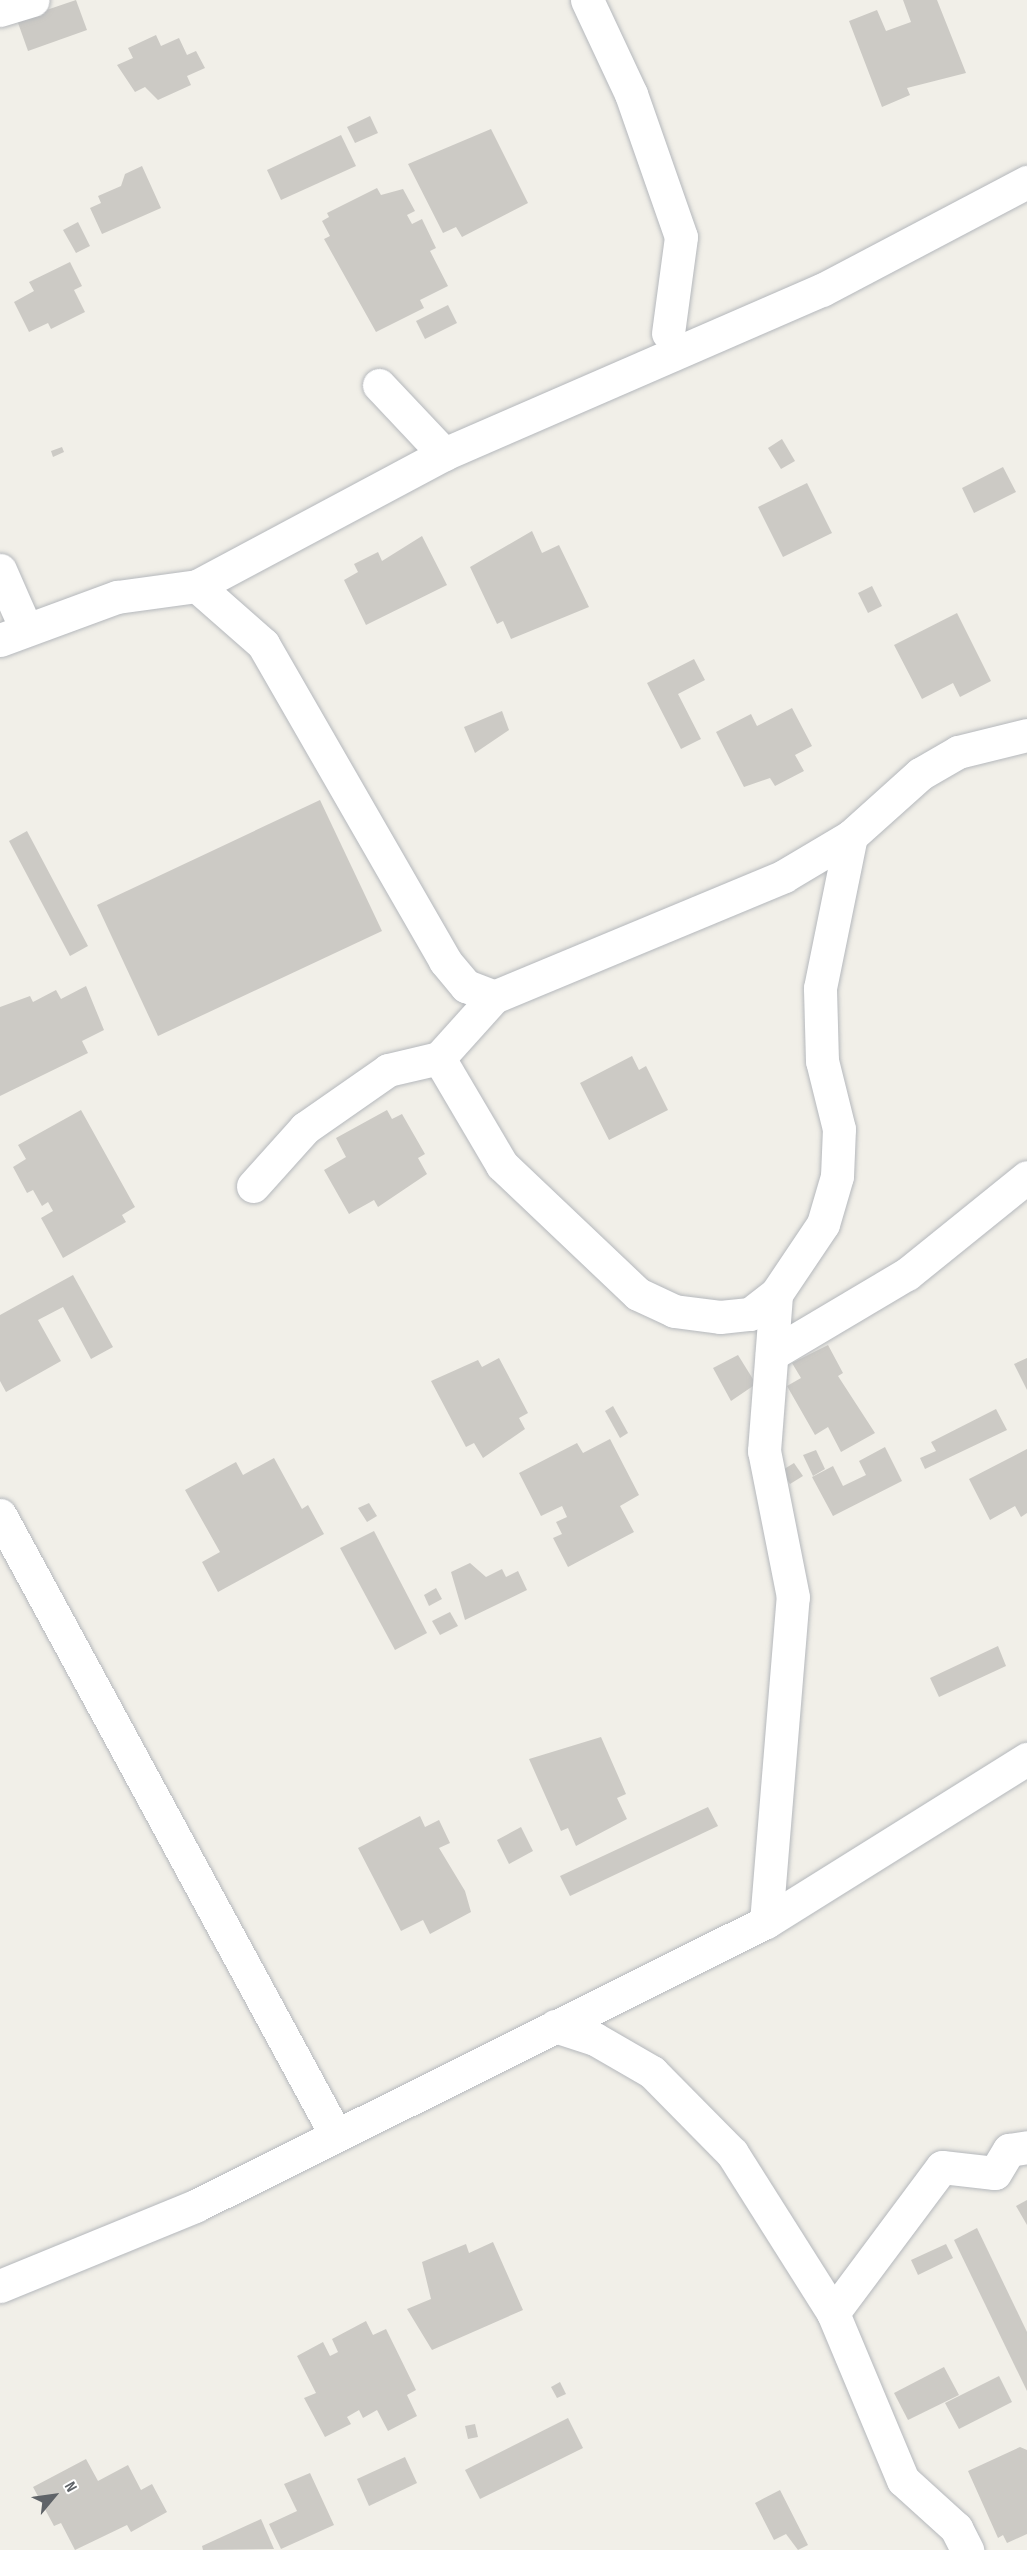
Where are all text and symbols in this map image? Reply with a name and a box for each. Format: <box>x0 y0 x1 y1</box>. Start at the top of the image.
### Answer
north arrow <box>24 2466 84 2526</box>
text: N <box>60 2479 81 2495</box>

